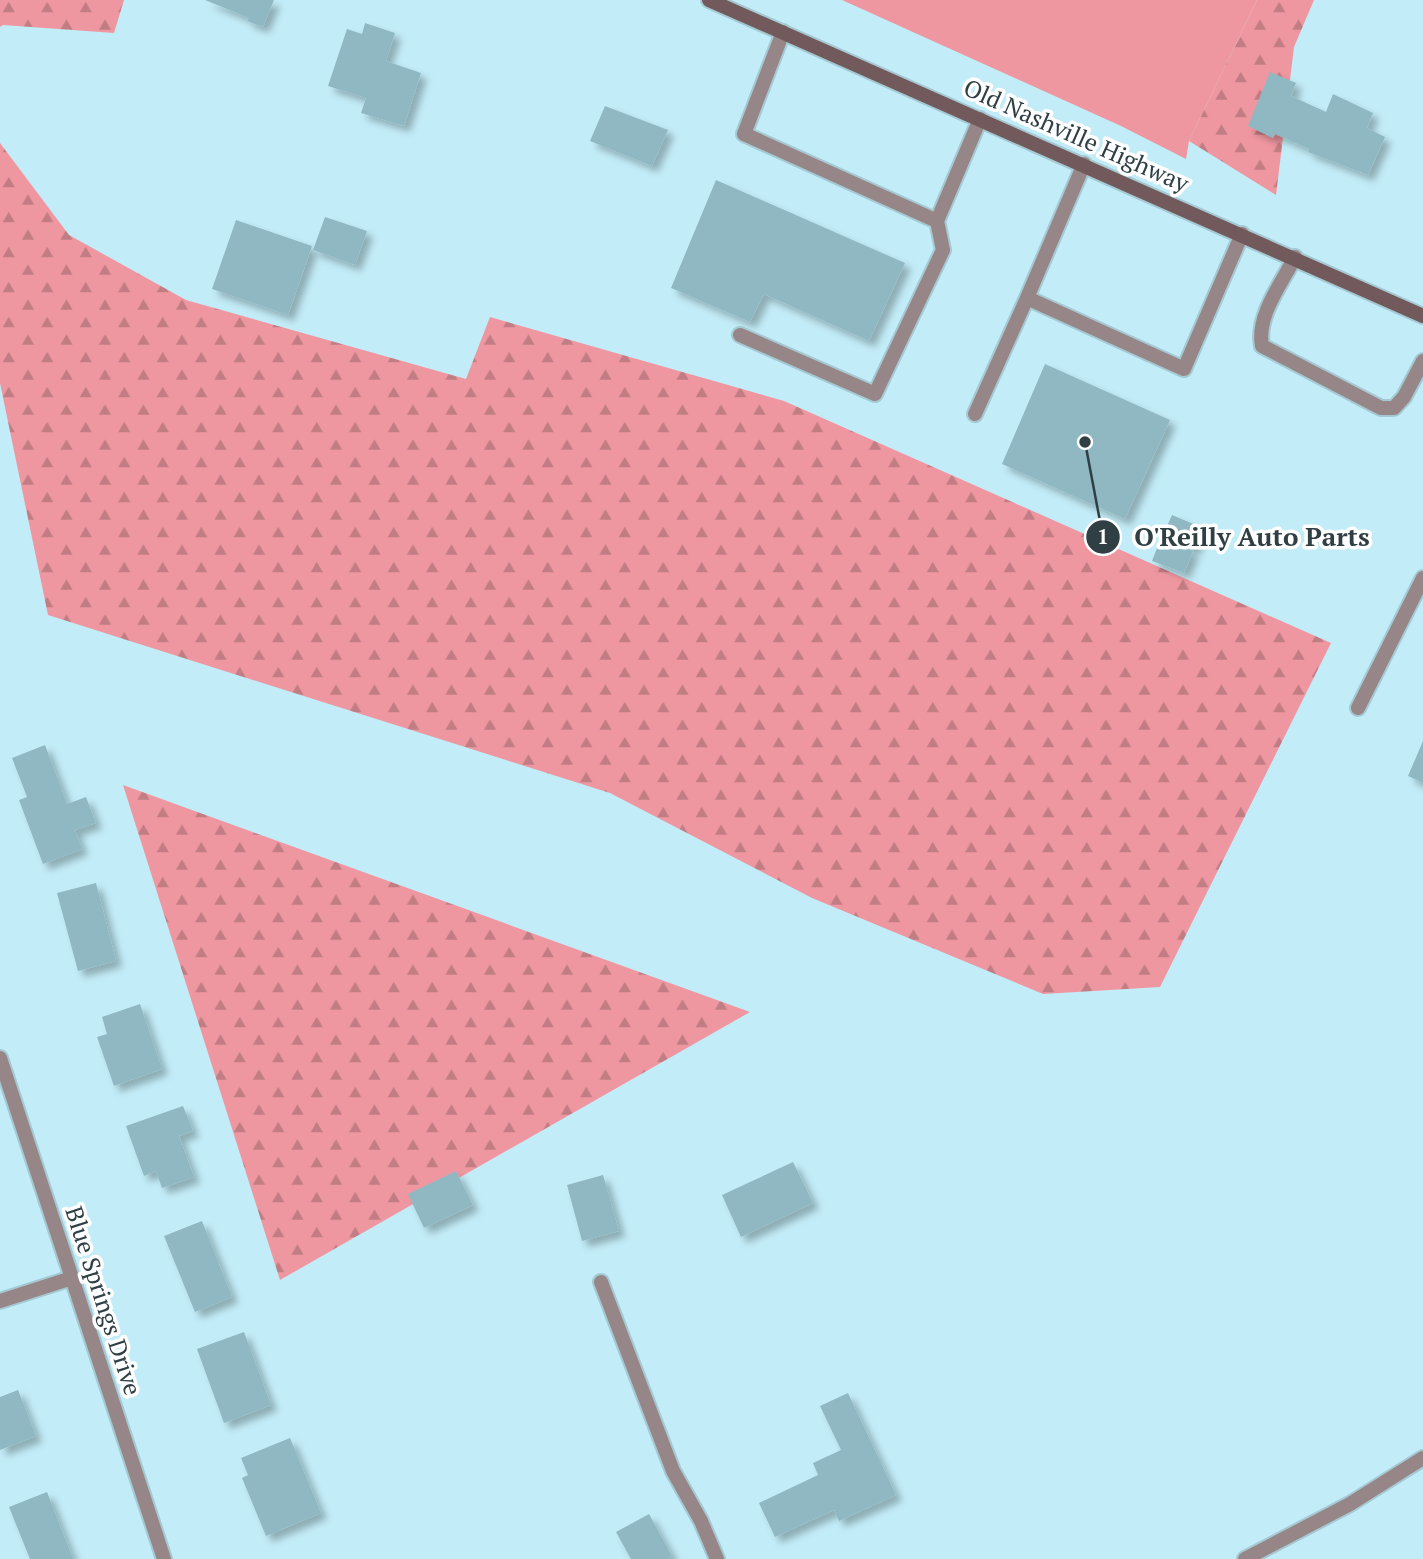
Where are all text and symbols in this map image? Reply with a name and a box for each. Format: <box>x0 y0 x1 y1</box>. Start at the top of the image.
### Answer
street label: Old Nashville Highway <box>959 71 1195 200</box>
callout: O'Reilly Auto Parts <box>1086 513 1384 560</box>
text: O'Reilly Auto Parts <box>1134 519 1370 553</box>
text: 1 <box>1097 522 1109 550</box>
street label: Blue Springs Drive <box>58 1202 150 1399</box>

